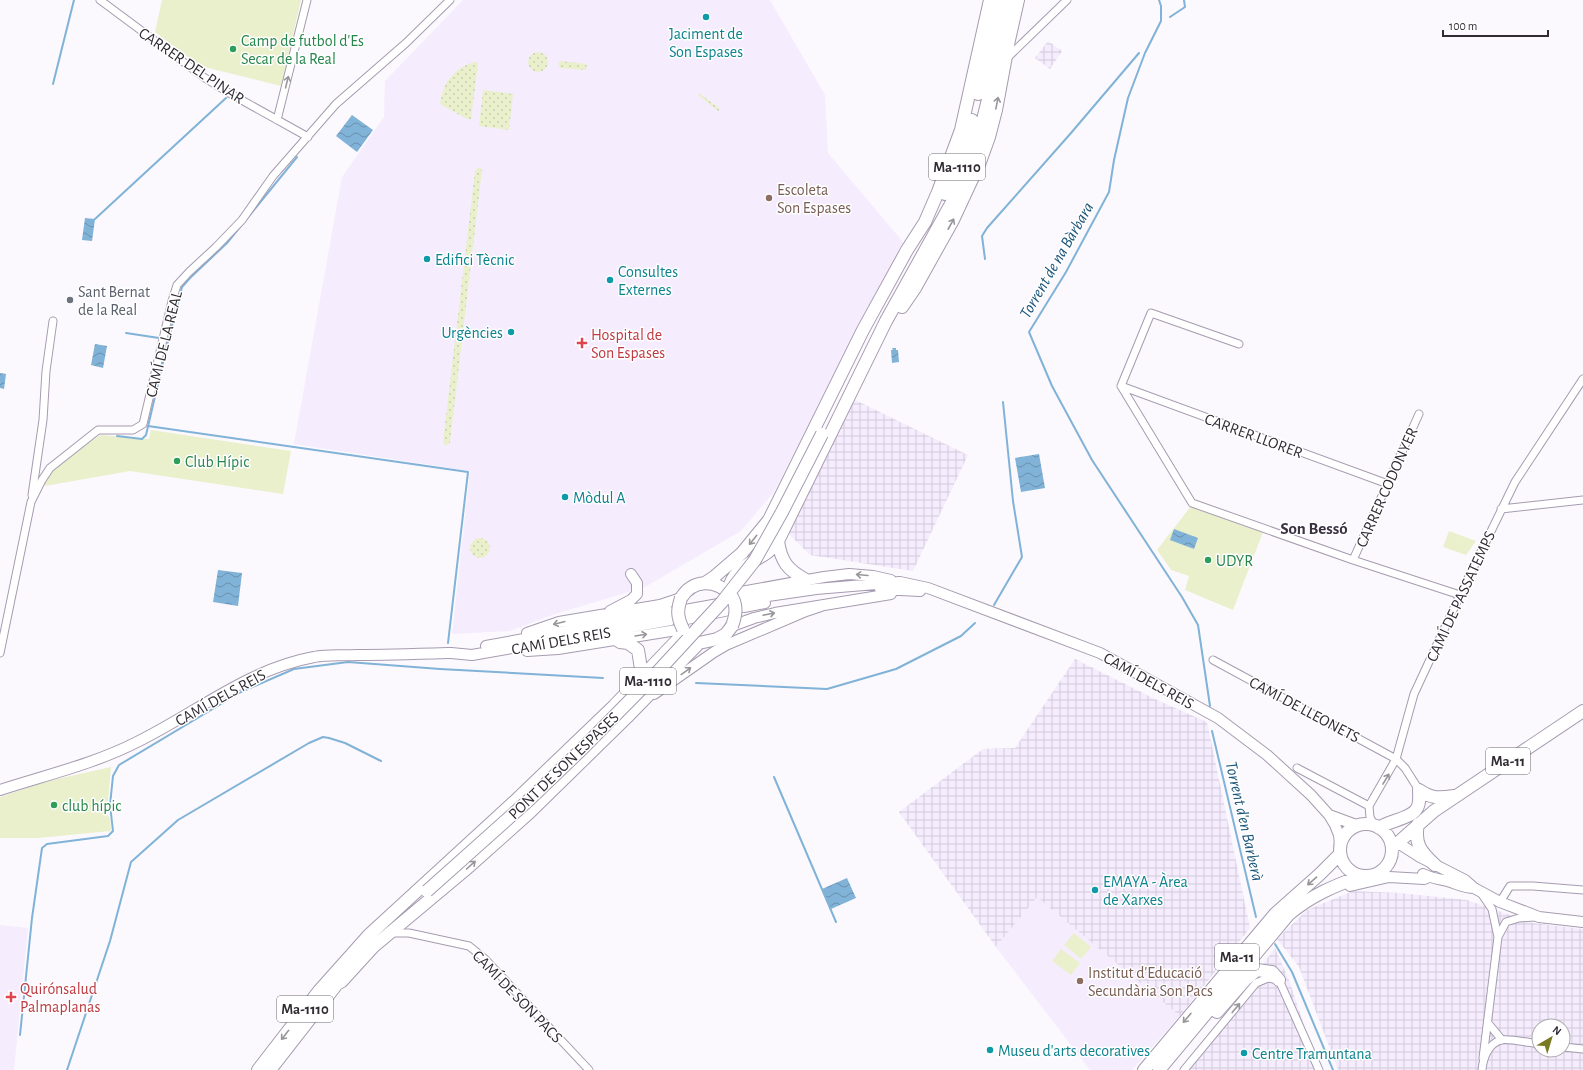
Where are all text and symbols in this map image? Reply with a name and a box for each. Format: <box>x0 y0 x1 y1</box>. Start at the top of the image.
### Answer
marker: Jaciment de Son Espases <box>701 12 711 22</box>
scale bar <box>1443 12 1548 38</box>
text: 100 m <box>1449 20 1477 32</box>
street label: CARRER DEL PINAR <box>136 25 247 107</box>
place label: Jaciment de Son Espases <box>669 26 743 60</box>
place label: Camp de futbol d'Es Secar de la Real <box>241 33 364 67</box>
marker: Camp de futbol d'Es Secar de la Real <box>228 44 238 54</box>
one-way arrow <box>283 76 291 89</box>
one-way arrow <box>994 97 1002 110</box>
road number: Ma-1110 <box>929 154 985 180</box>
place label: Escoleta Son Espases <box>777 182 851 216</box>
marker: Escoleta Son Espases <box>764 193 774 203</box>
water label: Torrent de na Bàrbara <box>1016 199 1097 321</box>
one-way arrow <box>947 218 955 230</box>
place label: Edifici Tècnic <box>435 252 514 268</box>
marker: Edifici Tècnic <box>422 254 432 264</box>
place label: Consultes Externes <box>618 264 678 298</box>
marker: Consultes Externes <box>605 275 615 285</box>
place label: Sant Bernat de la Real <box>78 284 150 318</box>
street label: CAMÍ DE LA REAL <box>141 289 185 399</box>
marker: Sant Bernat de la Real <box>65 295 75 305</box>
place label: Urgències <box>441 325 503 341</box>
marker: Urgències <box>506 327 516 337</box>
place label: Hospital de Son Espases <box>591 327 665 361</box>
marker: Hospital de Son Espases <box>576 337 588 349</box>
street label: CARRER LLORER <box>1203 411 1305 461</box>
street label: CARRER CODONYER <box>1353 425 1421 550</box>
place label: Club Hípic <box>185 454 249 470</box>
marker: Club Hípic <box>172 456 182 466</box>
place label: Mòdul A <box>573 490 625 506</box>
marker: Mòdul A <box>560 492 570 502</box>
district label: Son Bessó <box>1280 520 1348 537</box>
street label: CAMÍ DE PASSATEMPS <box>1422 528 1498 664</box>
one-way arrow <box>748 535 757 545</box>
place label: UDYR <box>1216 553 1253 569</box>
marker: UDYR <box>1203 555 1213 565</box>
one-way arrow <box>856 571 869 578</box>
one-way arrow <box>763 610 776 618</box>
one-way arrow <box>553 620 566 627</box>
street label: CAMÍ DELS REIS <box>510 622 612 658</box>
one-way arrow <box>634 631 647 639</box>
street label: CAMÍ DELS REIS <box>1101 648 1197 712</box>
street label: CAMÍ DELS REIS <box>172 665 268 729</box>
one-way arrow <box>680 667 691 675</box>
road number: Ma-1110 <box>620 668 676 694</box>
street label: CAMÍ DE LLEONETS <box>1247 672 1363 746</box>
street label: PONT DE SON ESPASES <box>505 709 622 822</box>
road number: Ma-11 <box>1486 748 1530 774</box>
water label: Torrent d'en Barberà <box>1222 760 1267 883</box>
one-way arrow <box>1382 773 1390 785</box>
place label: club hípic <box>62 798 122 814</box>
marker: club hípic <box>49 800 59 810</box>
one-way arrow <box>466 860 476 869</box>
place label: EMAYA - Àrea de Xarxes <box>1103 872 1188 908</box>
one-way arrow <box>1307 876 1317 886</box>
marker: EMAYA - Àrea de Xarxes <box>1090 885 1100 895</box>
road number: Ma-11 <box>1215 944 1259 970</box>
street label: CAMÍ DE SON PACS <box>469 946 567 1046</box>
place label: Institut d'Educació Secundària Son Pacs <box>1088 965 1213 999</box>
marker: Institut d'Educació Secundària Son Pacs <box>1075 976 1085 986</box>
place label: Quirónsalud Palmaplanas <box>20 981 100 1015</box>
marker: Quirónsalud Palmaplanas <box>5 991 17 1003</box>
road number: Ma-1110 <box>277 996 333 1022</box>
one-way arrow <box>1231 1002 1240 1013</box>
one-way arrow <box>1182 1012 1191 1023</box>
north arrow <box>1531 1018 1571 1058</box>
text: N <box>1550 1024 1563 1037</box>
one-way arrow <box>280 1030 289 1041</box>
place label: Museu d'arts decoratives <box>998 1043 1150 1059</box>
marker: Museu d'arts decoratives <box>985 1045 995 1055</box>
place label: Centre Tramuntana <box>1252 1046 1372 1062</box>
marker: Centre Tramuntana <box>1239 1048 1249 1058</box>

